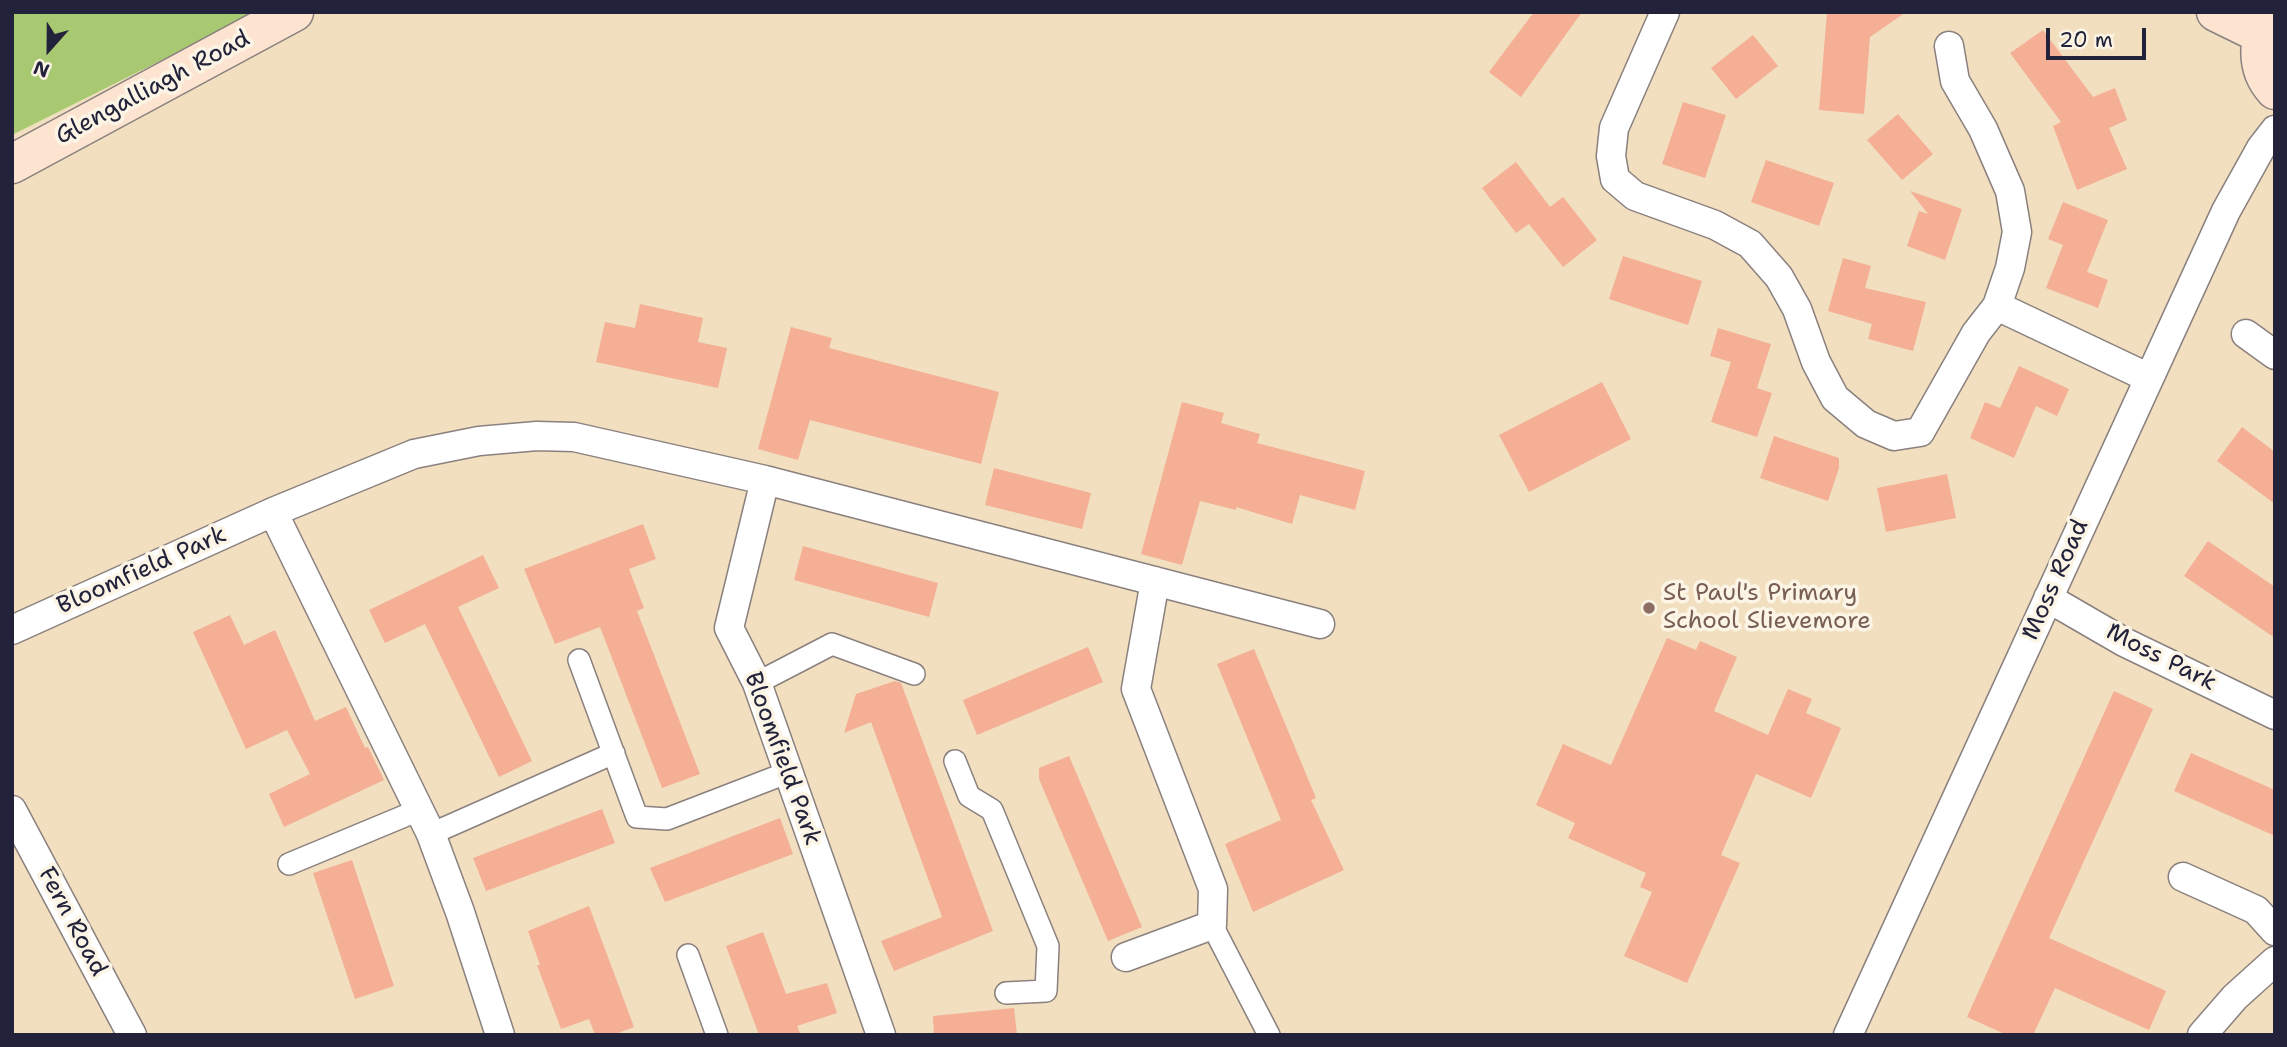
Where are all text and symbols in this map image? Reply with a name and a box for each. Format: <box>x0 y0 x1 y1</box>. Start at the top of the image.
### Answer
north arrow <box>14 14 84 84</box>
scale bar <box>2049 14 2149 58</box>
street label: Glengalliagh Road <box>51 25 255 151</box>
text: 20 m <box>2059 26 2113 54</box>
text: N <box>30 55 53 83</box>
street label: Moss Road <box>2017 515 2095 645</box>
street label: Bloomfield Park <box>53 521 231 621</box>
place label: St Paul's Primary School Slievemore <box>1663 580 1871 636</box>
marker: St Paul's Primary School Slievemore <box>1641 600 1657 616</box>
street label: Moss Park <box>2101 618 2221 698</box>
street label: Bloomfield Park <box>737 668 827 850</box>
street label: Fern Road <box>31 863 113 981</box>

